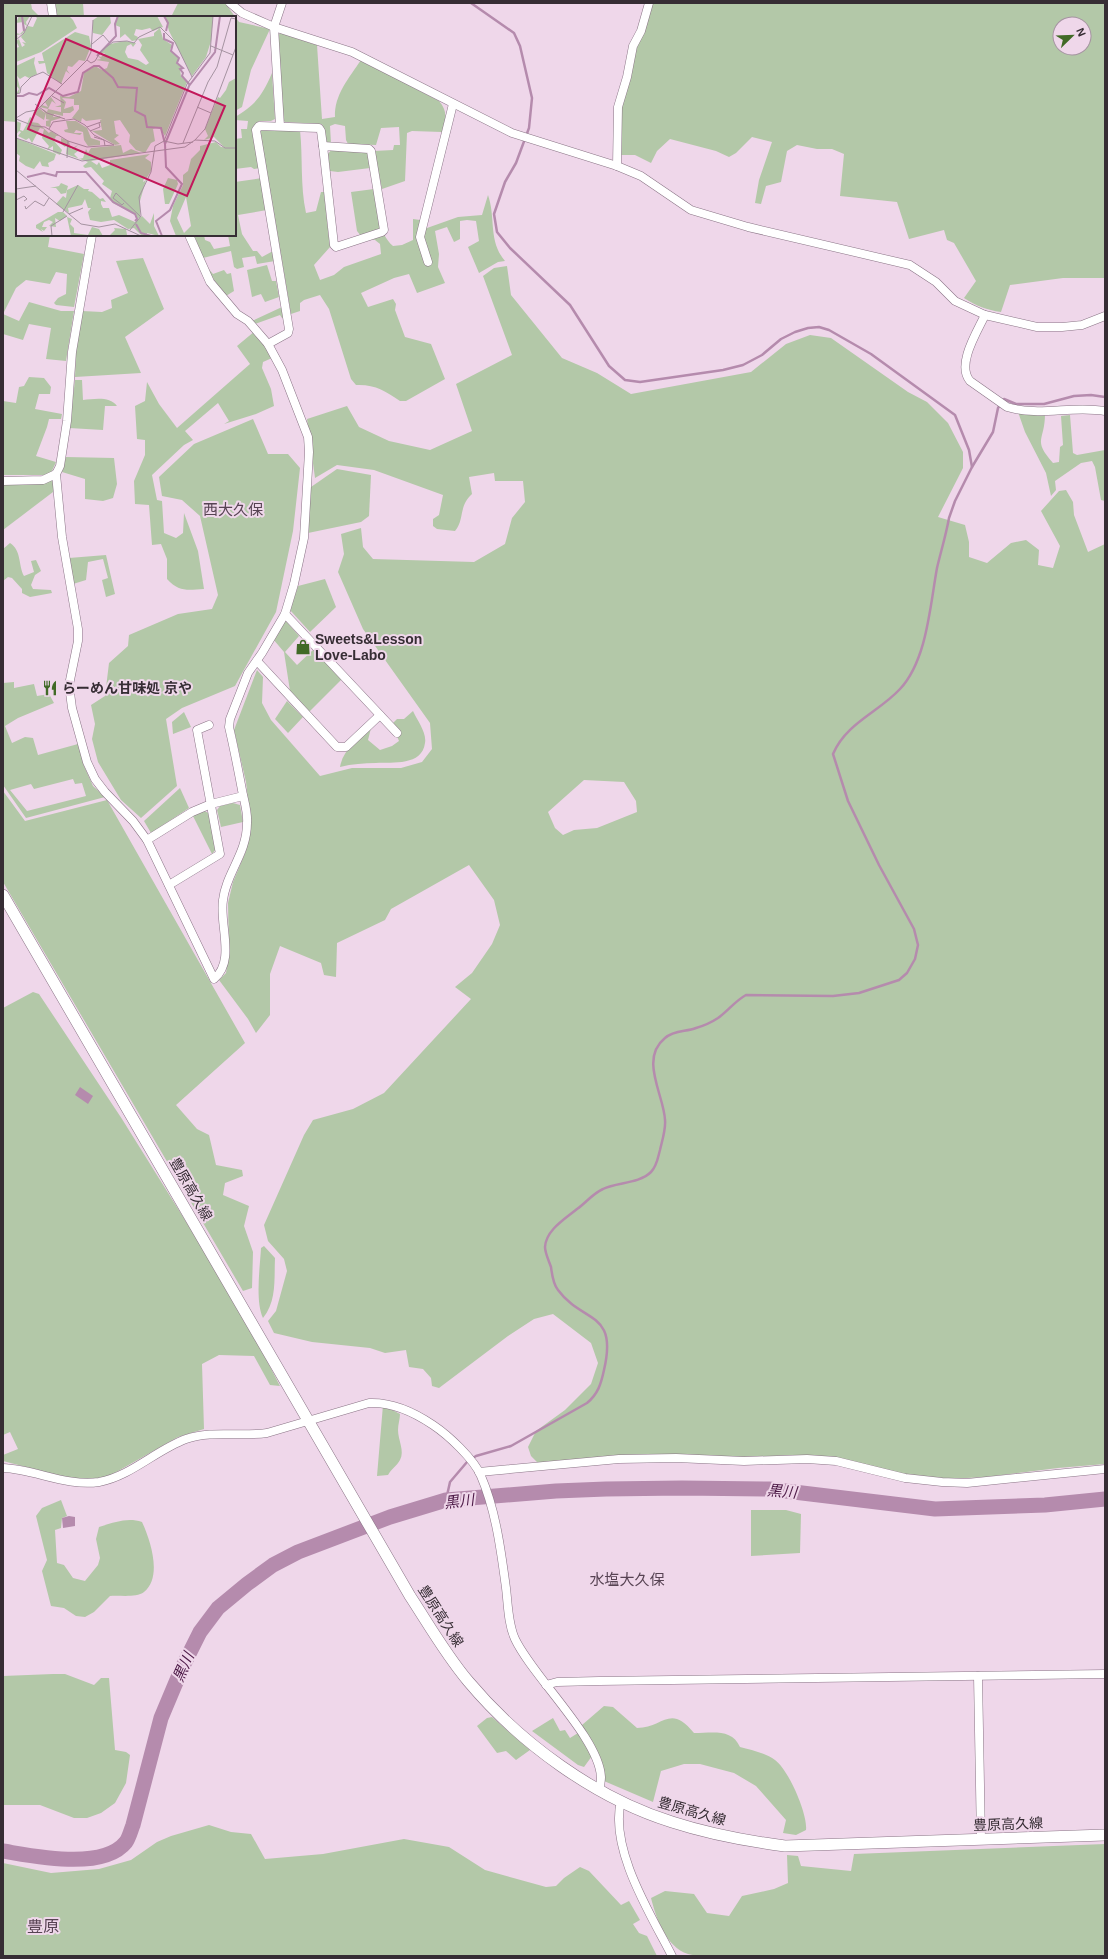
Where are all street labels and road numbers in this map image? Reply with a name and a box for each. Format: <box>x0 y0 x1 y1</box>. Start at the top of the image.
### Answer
street label: 豊原高久線 <box>167 1155 215 1223</box>
street label: 豊原高久線 <box>415 1582 467 1650</box>
street label: 豊原高久線 <box>656 1794 728 1828</box>
street label: 豊原高久線 <box>973 1815 1043 1833</box>

